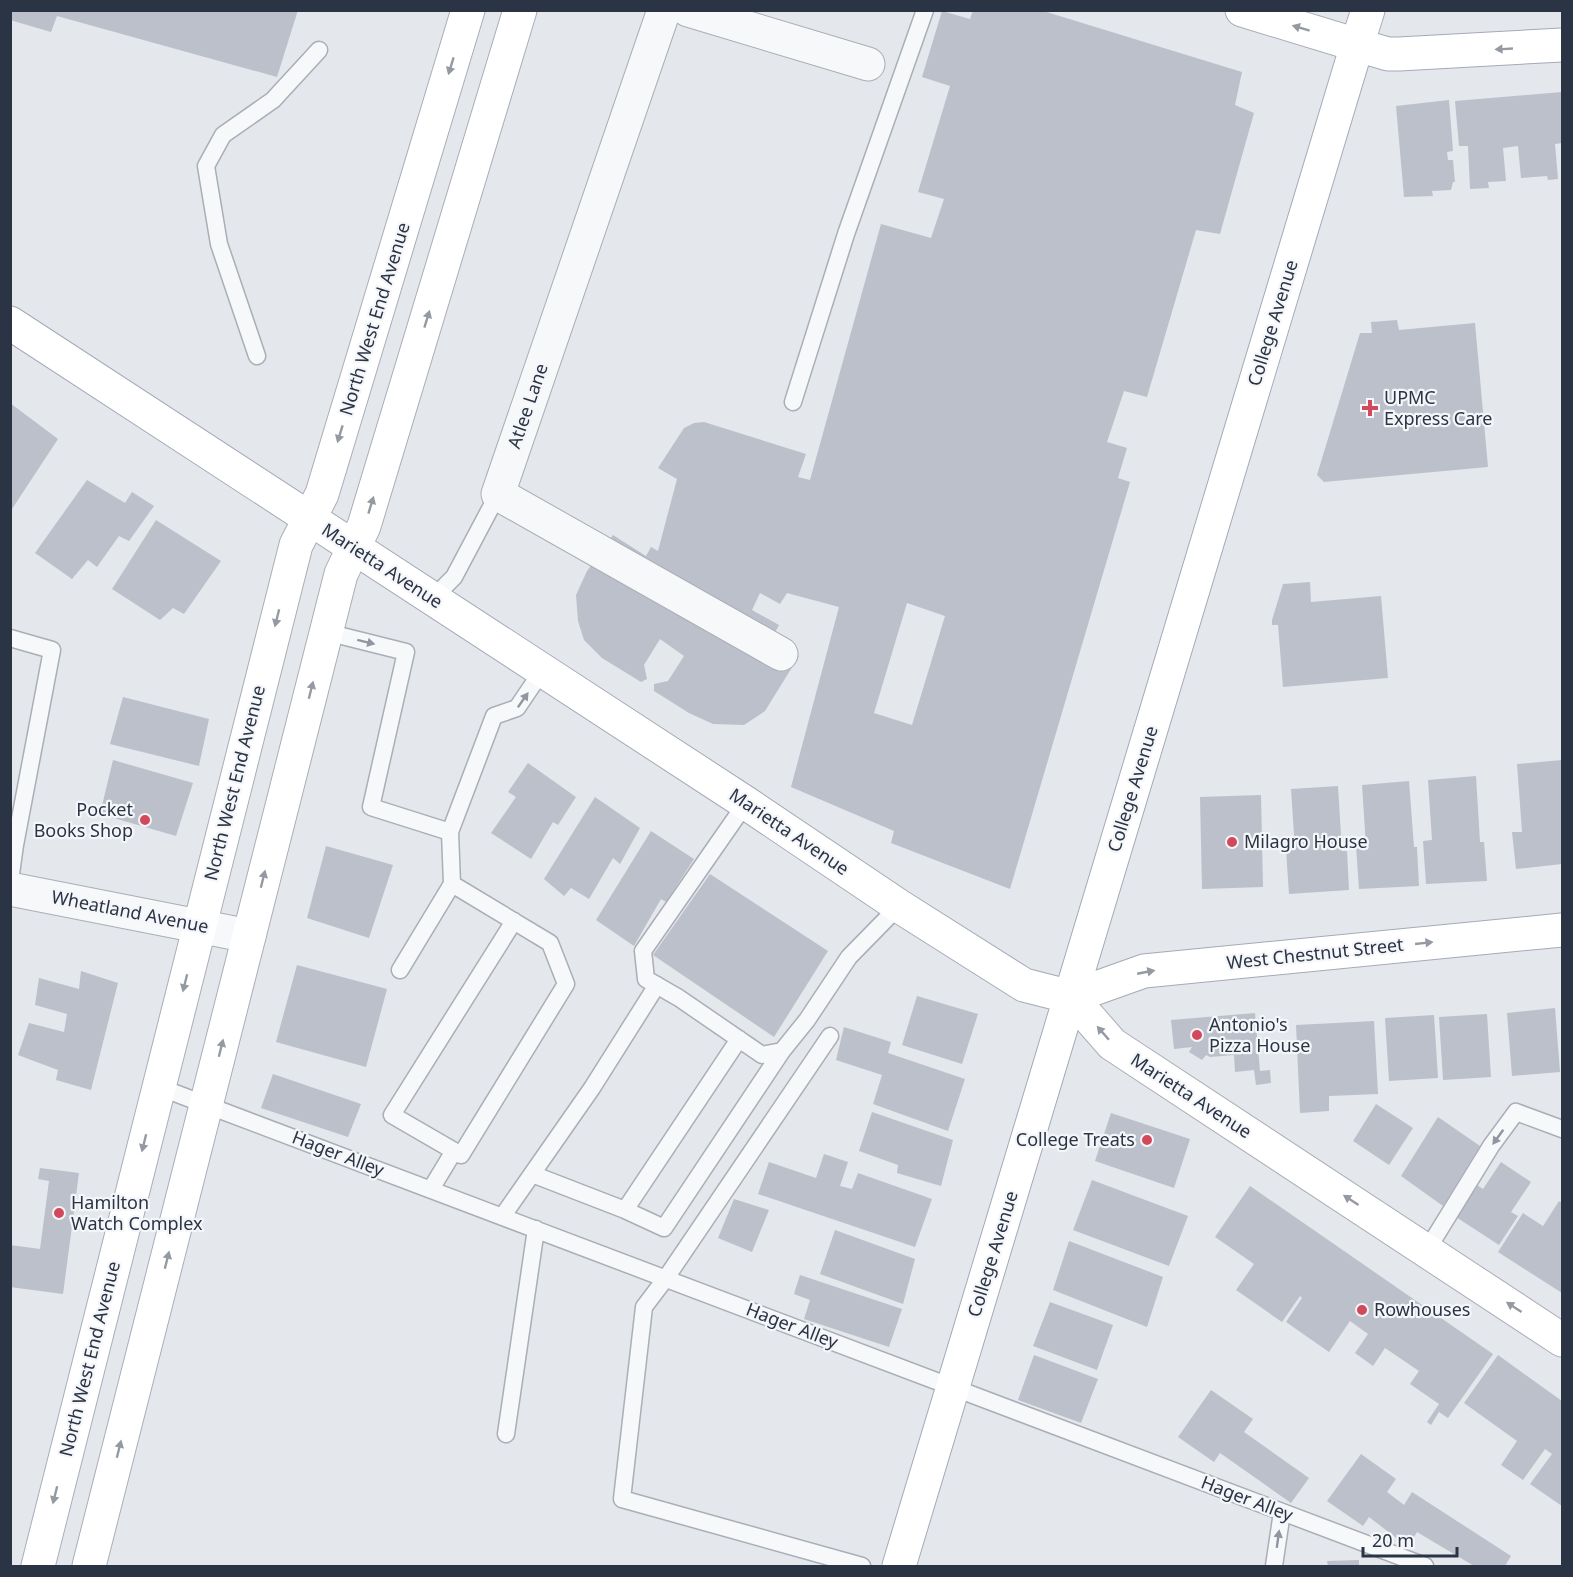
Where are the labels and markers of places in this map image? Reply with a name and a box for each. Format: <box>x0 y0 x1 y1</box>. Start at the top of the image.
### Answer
place label: UPMC Express Care <box>1384 385 1492 430</box>
marker: UPMC Express Care <box>1361 399 1379 417</box>
place label: Pocket Books Shop <box>34 797 133 842</box>
marker: Pocket Books Shop <box>138 813 152 827</box>
place label: Milagro House <box>1244 829 1368 853</box>
marker: Milagro House <box>1225 835 1239 849</box>
place label: Antonio's Pizza House <box>1209 1012 1310 1057</box>
marker: Antonio's Pizza House <box>1190 1028 1204 1042</box>
place label: College Treats <box>1016 1127 1135 1151</box>
marker: College Treats <box>1140 1133 1154 1147</box>
place label: Hamilton Watch Complex <box>71 1190 203 1235</box>
marker: Hamilton Watch Complex <box>52 1206 66 1220</box>
place label: Rowhouses <box>1374 1297 1470 1321</box>
marker: Rowhouses <box>1355 1303 1369 1317</box>

